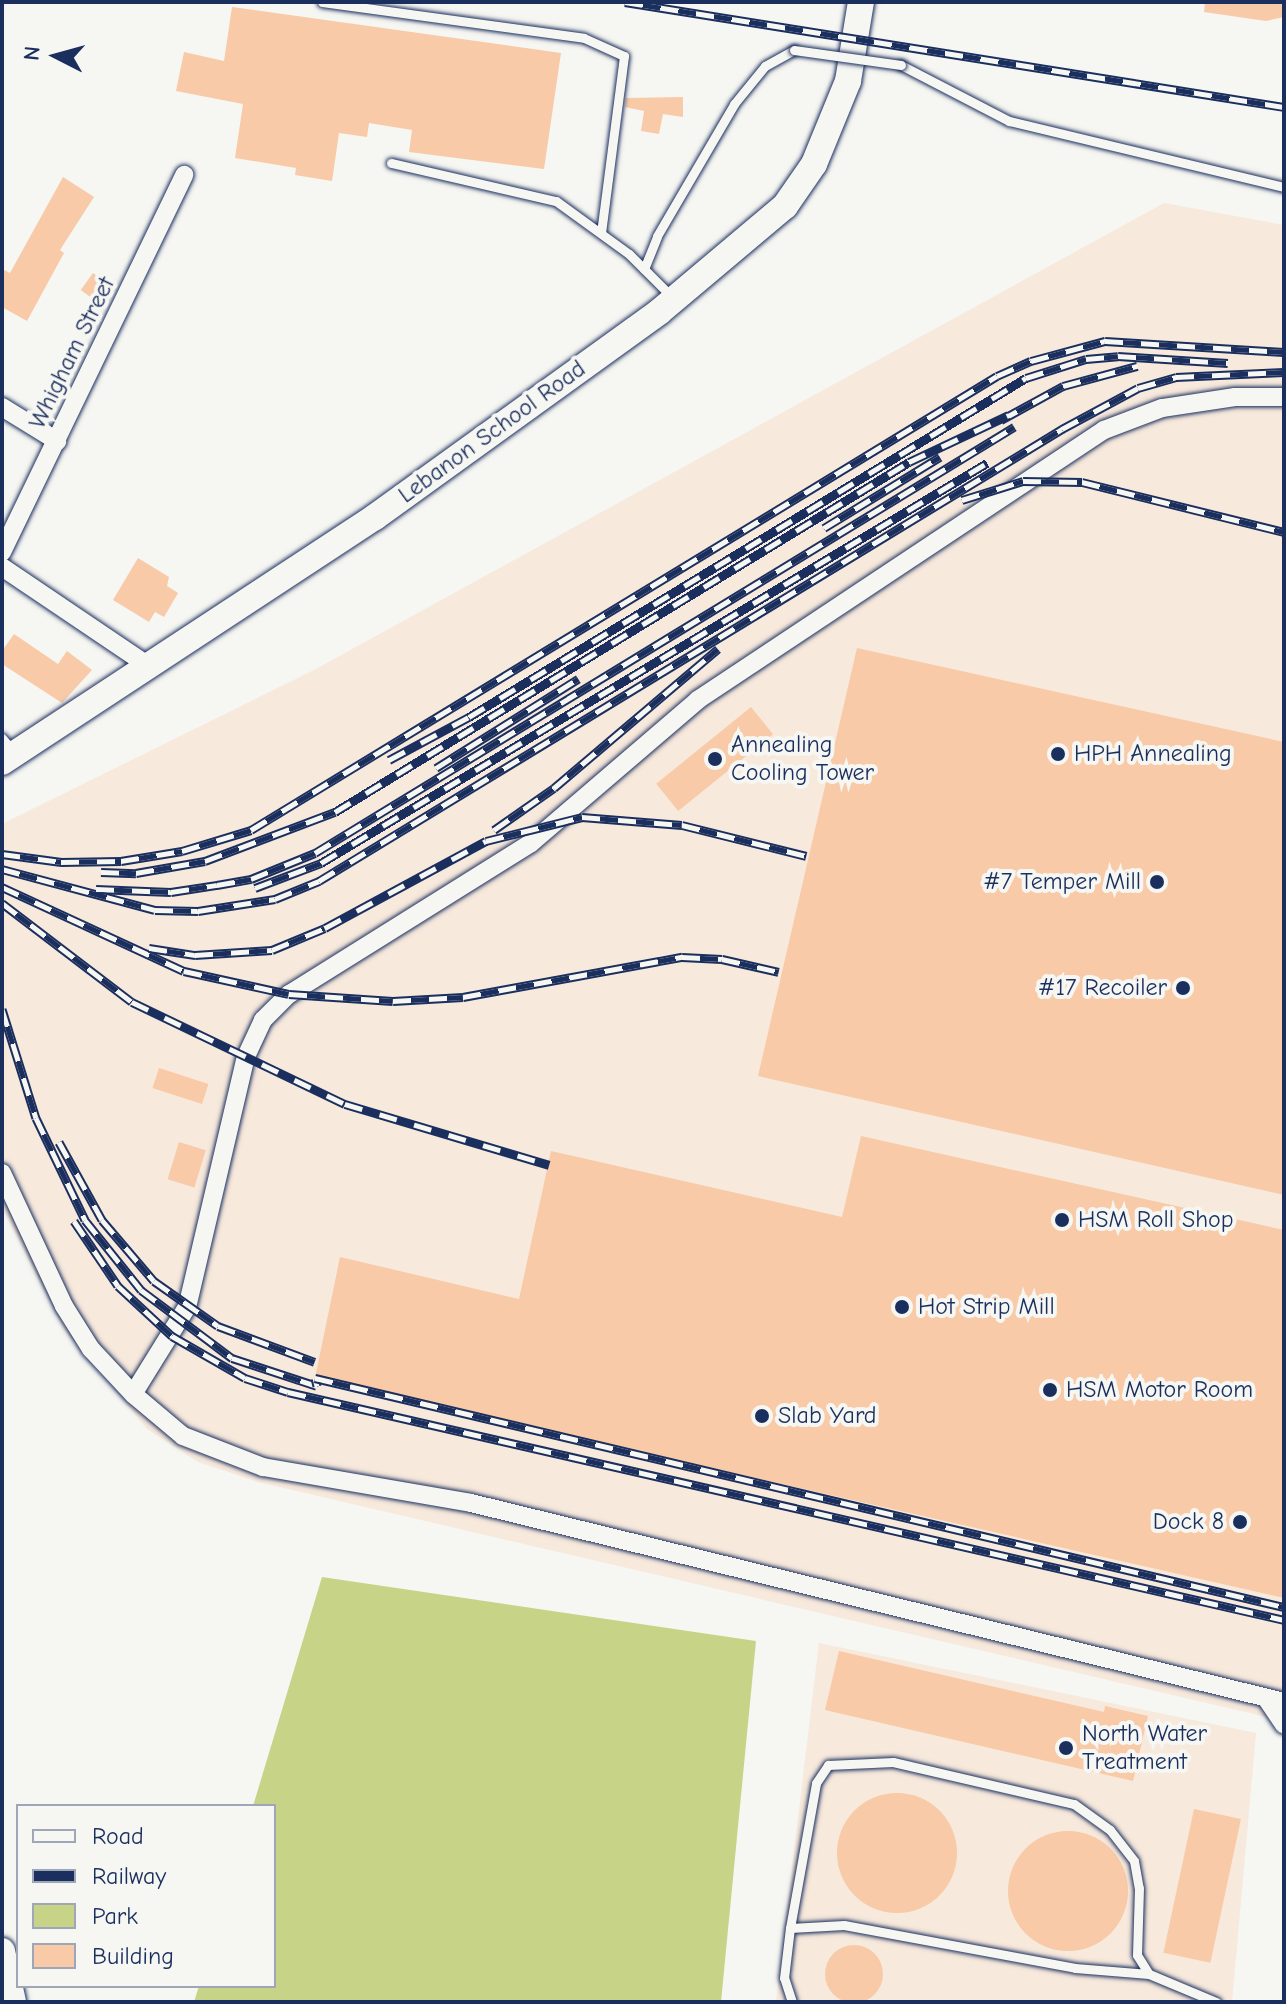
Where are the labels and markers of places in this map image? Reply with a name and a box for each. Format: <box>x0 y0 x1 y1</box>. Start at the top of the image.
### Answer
place label: Annealing Cooling Tower <box>731 731 874 787</box>
place label: HPH Annealing <box>1074 740 1232 768</box>
marker: HPH Annealing <box>1049 745 1067 763</box>
marker: Annealing Cooling Tower <box>706 750 724 768</box>
place label: #7 Temper Mill <box>983 868 1141 896</box>
marker: #7 Temper Mill <box>1148 873 1166 891</box>
place label: #17 Recoiler <box>1038 974 1167 1002</box>
marker: #17 Recoiler <box>1174 979 1192 997</box>
place label: HSM Roll Shop <box>1078 1206 1234 1234</box>
marker: HSM Roll Shop <box>1053 1211 1071 1229</box>
place label: Hot Strip Mill <box>918 1293 1055 1321</box>
marker: Hot Strip Mill <box>893 1298 911 1316</box>
place label: HSM Motor Room <box>1066 1376 1253 1404</box>
marker: HSM Motor Room <box>1041 1381 1059 1399</box>
place label: Slab Yard <box>778 1402 876 1430</box>
marker: Slab Yard <box>753 1407 771 1425</box>
place label: Dock 8 <box>1153 1508 1224 1536</box>
marker: Dock 8 <box>1231 1513 1249 1531</box>
place label: North Water Treatment <box>1082 1720 1207 1776</box>
marker: North Water Treatment <box>1057 1739 1075 1757</box>

